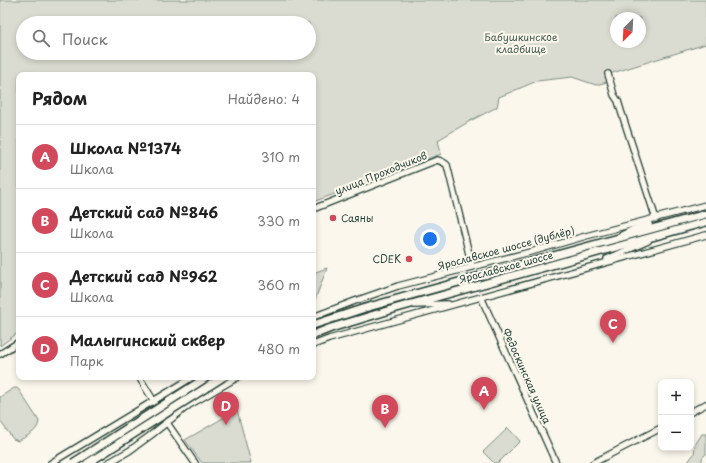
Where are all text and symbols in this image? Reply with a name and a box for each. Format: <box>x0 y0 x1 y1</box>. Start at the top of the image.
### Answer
north arrow <box>610 12 646 48</box>
search box <box>16 16 316 60</box>
icon: search <box>30 27 52 49</box>
text: Поиск <box>62 27 108 50</box>
park label: Бабушкинское кладбище <box>484 29 558 56</box>
text: Рядом <box>32 85 87 111</box>
text: Найдено: 4 <box>228 89 300 108</box>
text: Школа №1374 <box>70 136 181 159</box>
text: A <box>40 147 50 166</box>
text: 310 m <box>261 147 300 166</box>
street label: улица Проходчиков <box>333 147 429 198</box>
text: Школа <box>70 159 114 178</box>
text: Детский сад №846 <box>70 200 218 223</box>
place label: Саяны <box>341 210 373 225</box>
text: B <box>41 211 49 230</box>
text: 330 m <box>257 211 300 230</box>
marker: Саяны <box>328 213 338 223</box>
text: Школа <box>70 223 114 242</box>
street label: Ярославское шоссе (дублёр) <box>436 224 576 272</box>
your location <box>420 229 440 249</box>
street label: Ярославское шоссе <box>458 249 554 285</box>
place label: CDEK <box>372 251 401 266</box>
marker: CDEK <box>404 254 414 264</box>
text: Детский сад №962 <box>70 264 217 287</box>
text: C <box>40 275 50 294</box>
text: 360 m <box>257 275 300 294</box>
text: Школа <box>70 287 114 306</box>
pin: C <box>600 310 626 343</box>
street label: Федоскинская улица <box>500 326 556 427</box>
text: Малыгинский сквер <box>70 328 225 351</box>
text: D <box>40 339 50 358</box>
text: 480 m <box>258 339 300 358</box>
text: Парк <box>70 351 104 370</box>
pin: A <box>471 377 497 410</box>
map controls <box>658 379 694 451</box>
button: + <box>658 379 694 415</box>
pin: D <box>213 392 239 425</box>
pin: B <box>372 395 398 428</box>
button: − <box>658 415 694 451</box>

